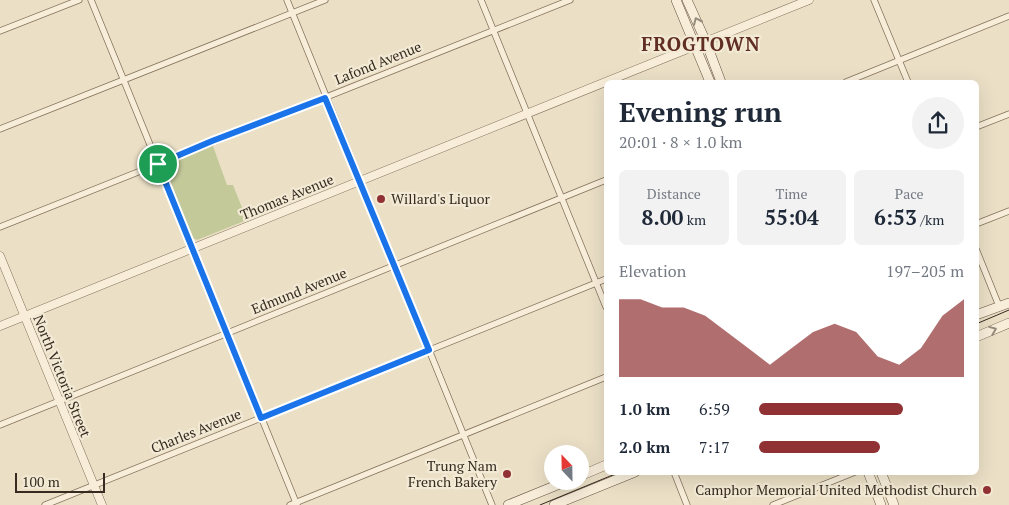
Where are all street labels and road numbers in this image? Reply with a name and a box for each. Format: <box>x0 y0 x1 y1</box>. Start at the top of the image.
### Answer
street label: Lafond Avenue <box>332 36 424 89</box>
street label: Thomas Avenue <box>237 169 336 224</box>
street label: Edmund Avenue <box>248 263 349 318</box>
street label: North Victoria Street <box>29 312 96 441</box>
street label: Charles Avenue <box>148 404 244 457</box>

